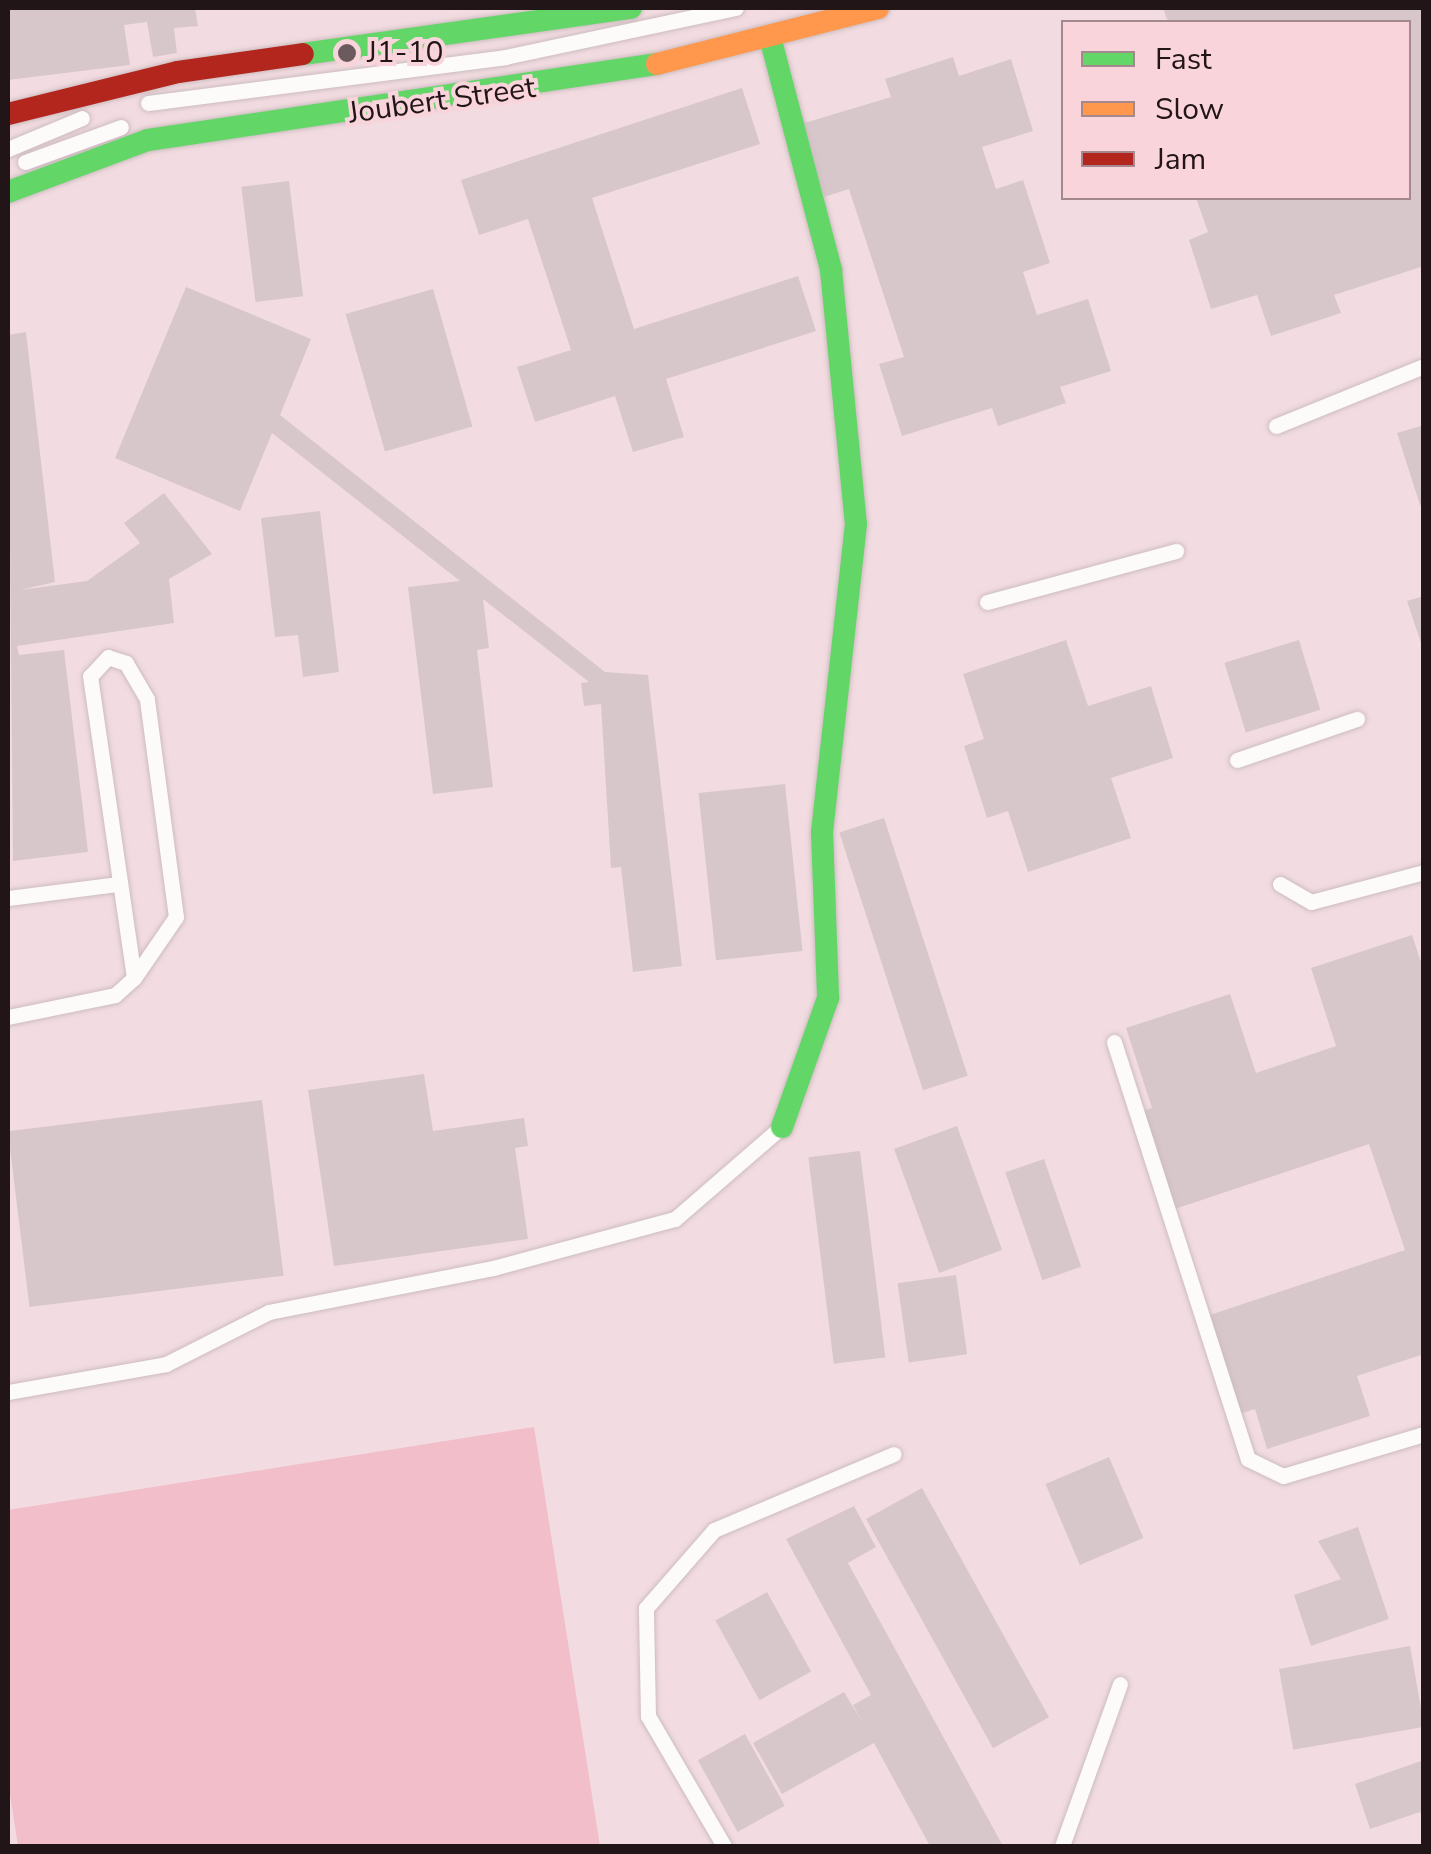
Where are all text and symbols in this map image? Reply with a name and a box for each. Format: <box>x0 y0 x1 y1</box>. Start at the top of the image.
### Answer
legend <box>1061 20 1411 200</box>
place label: J1-10 <box>367 35 443 71</box>
text: Fast <box>1155 39 1212 80</box>
marker: J1-10 <box>336 42 358 64</box>
street label: Joubert Street <box>346 70 538 132</box>
text: Slow <box>1155 89 1224 130</box>
text: Jam <box>1155 139 1206 180</box>

